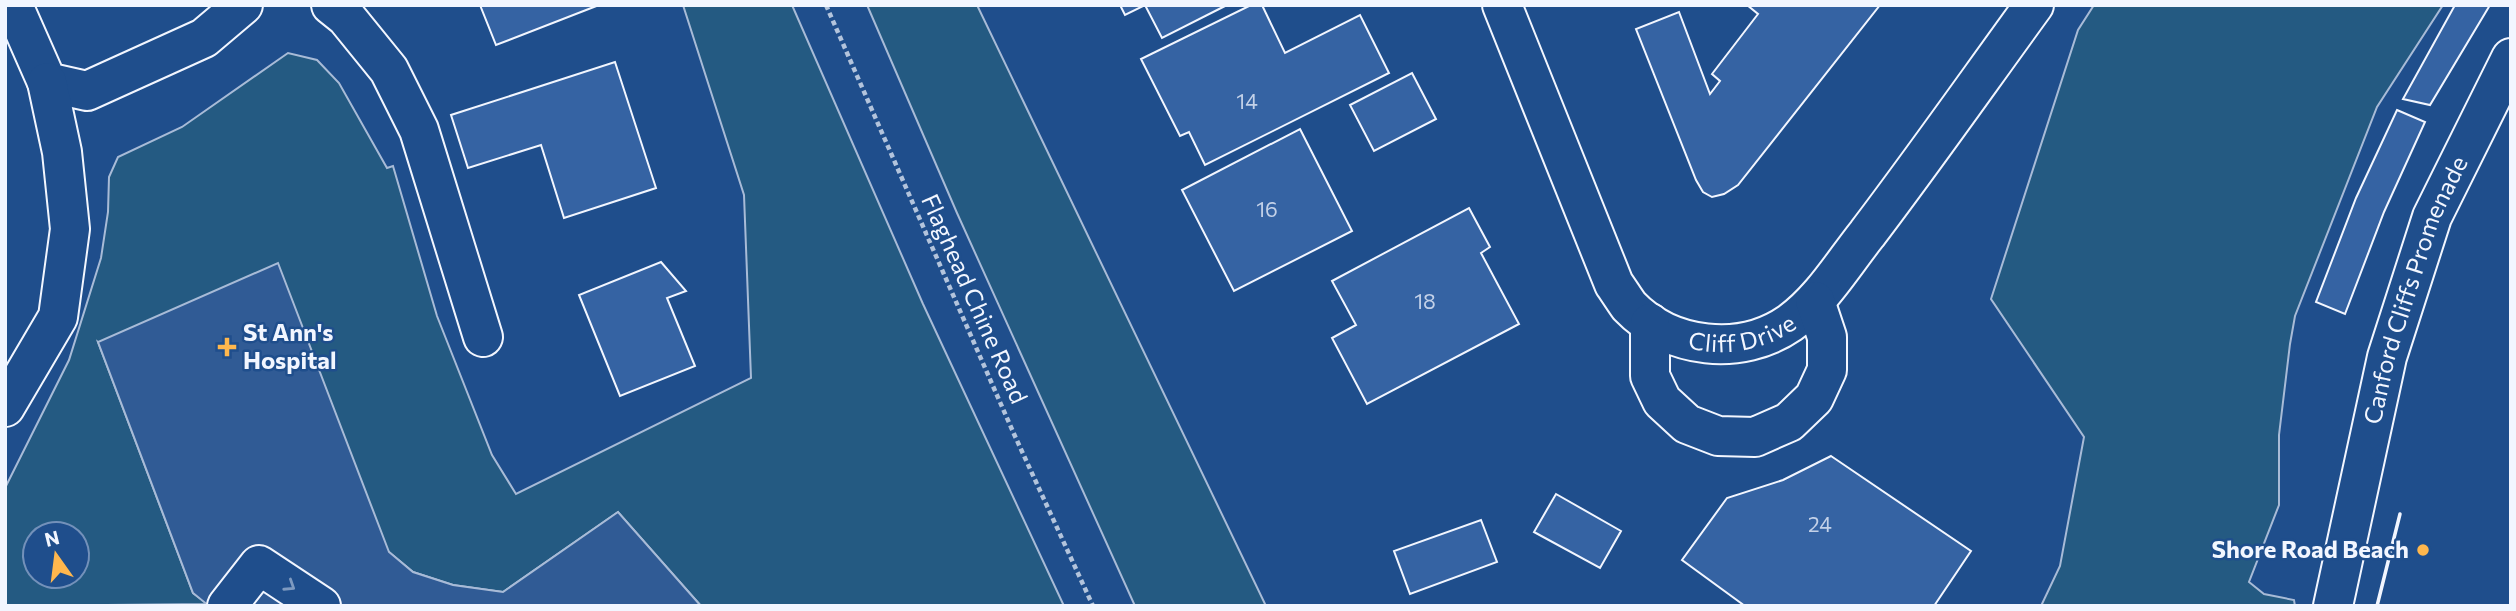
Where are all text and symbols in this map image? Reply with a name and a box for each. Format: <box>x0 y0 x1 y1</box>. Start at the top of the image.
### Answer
house number: 14 <box>1236 88 1258 113</box>
street label: Canford Cliffs Promenade <box>2357 151 2473 427</box>
street label: Flaghead Chine Road <box>916 189 1035 408</box>
house number: 16 <box>1256 196 1278 221</box>
house number: 18 <box>1414 288 1436 313</box>
street label: Cliff Drive <box>1686 307 1801 357</box>
place label: St Ann's Hospital <box>243 317 337 374</box>
marker: St Ann's Hospital <box>217 337 237 357</box>
house number: 24 <box>1808 511 1832 536</box>
north arrow <box>21 520 91 590</box>
text: N <box>42 525 61 551</box>
place label: Shore Road Beach <box>2212 534 2409 563</box>
marker: Shore Road Beach <box>2415 542 2431 558</box>
one-way arrow <box>282 577 295 590</box>

